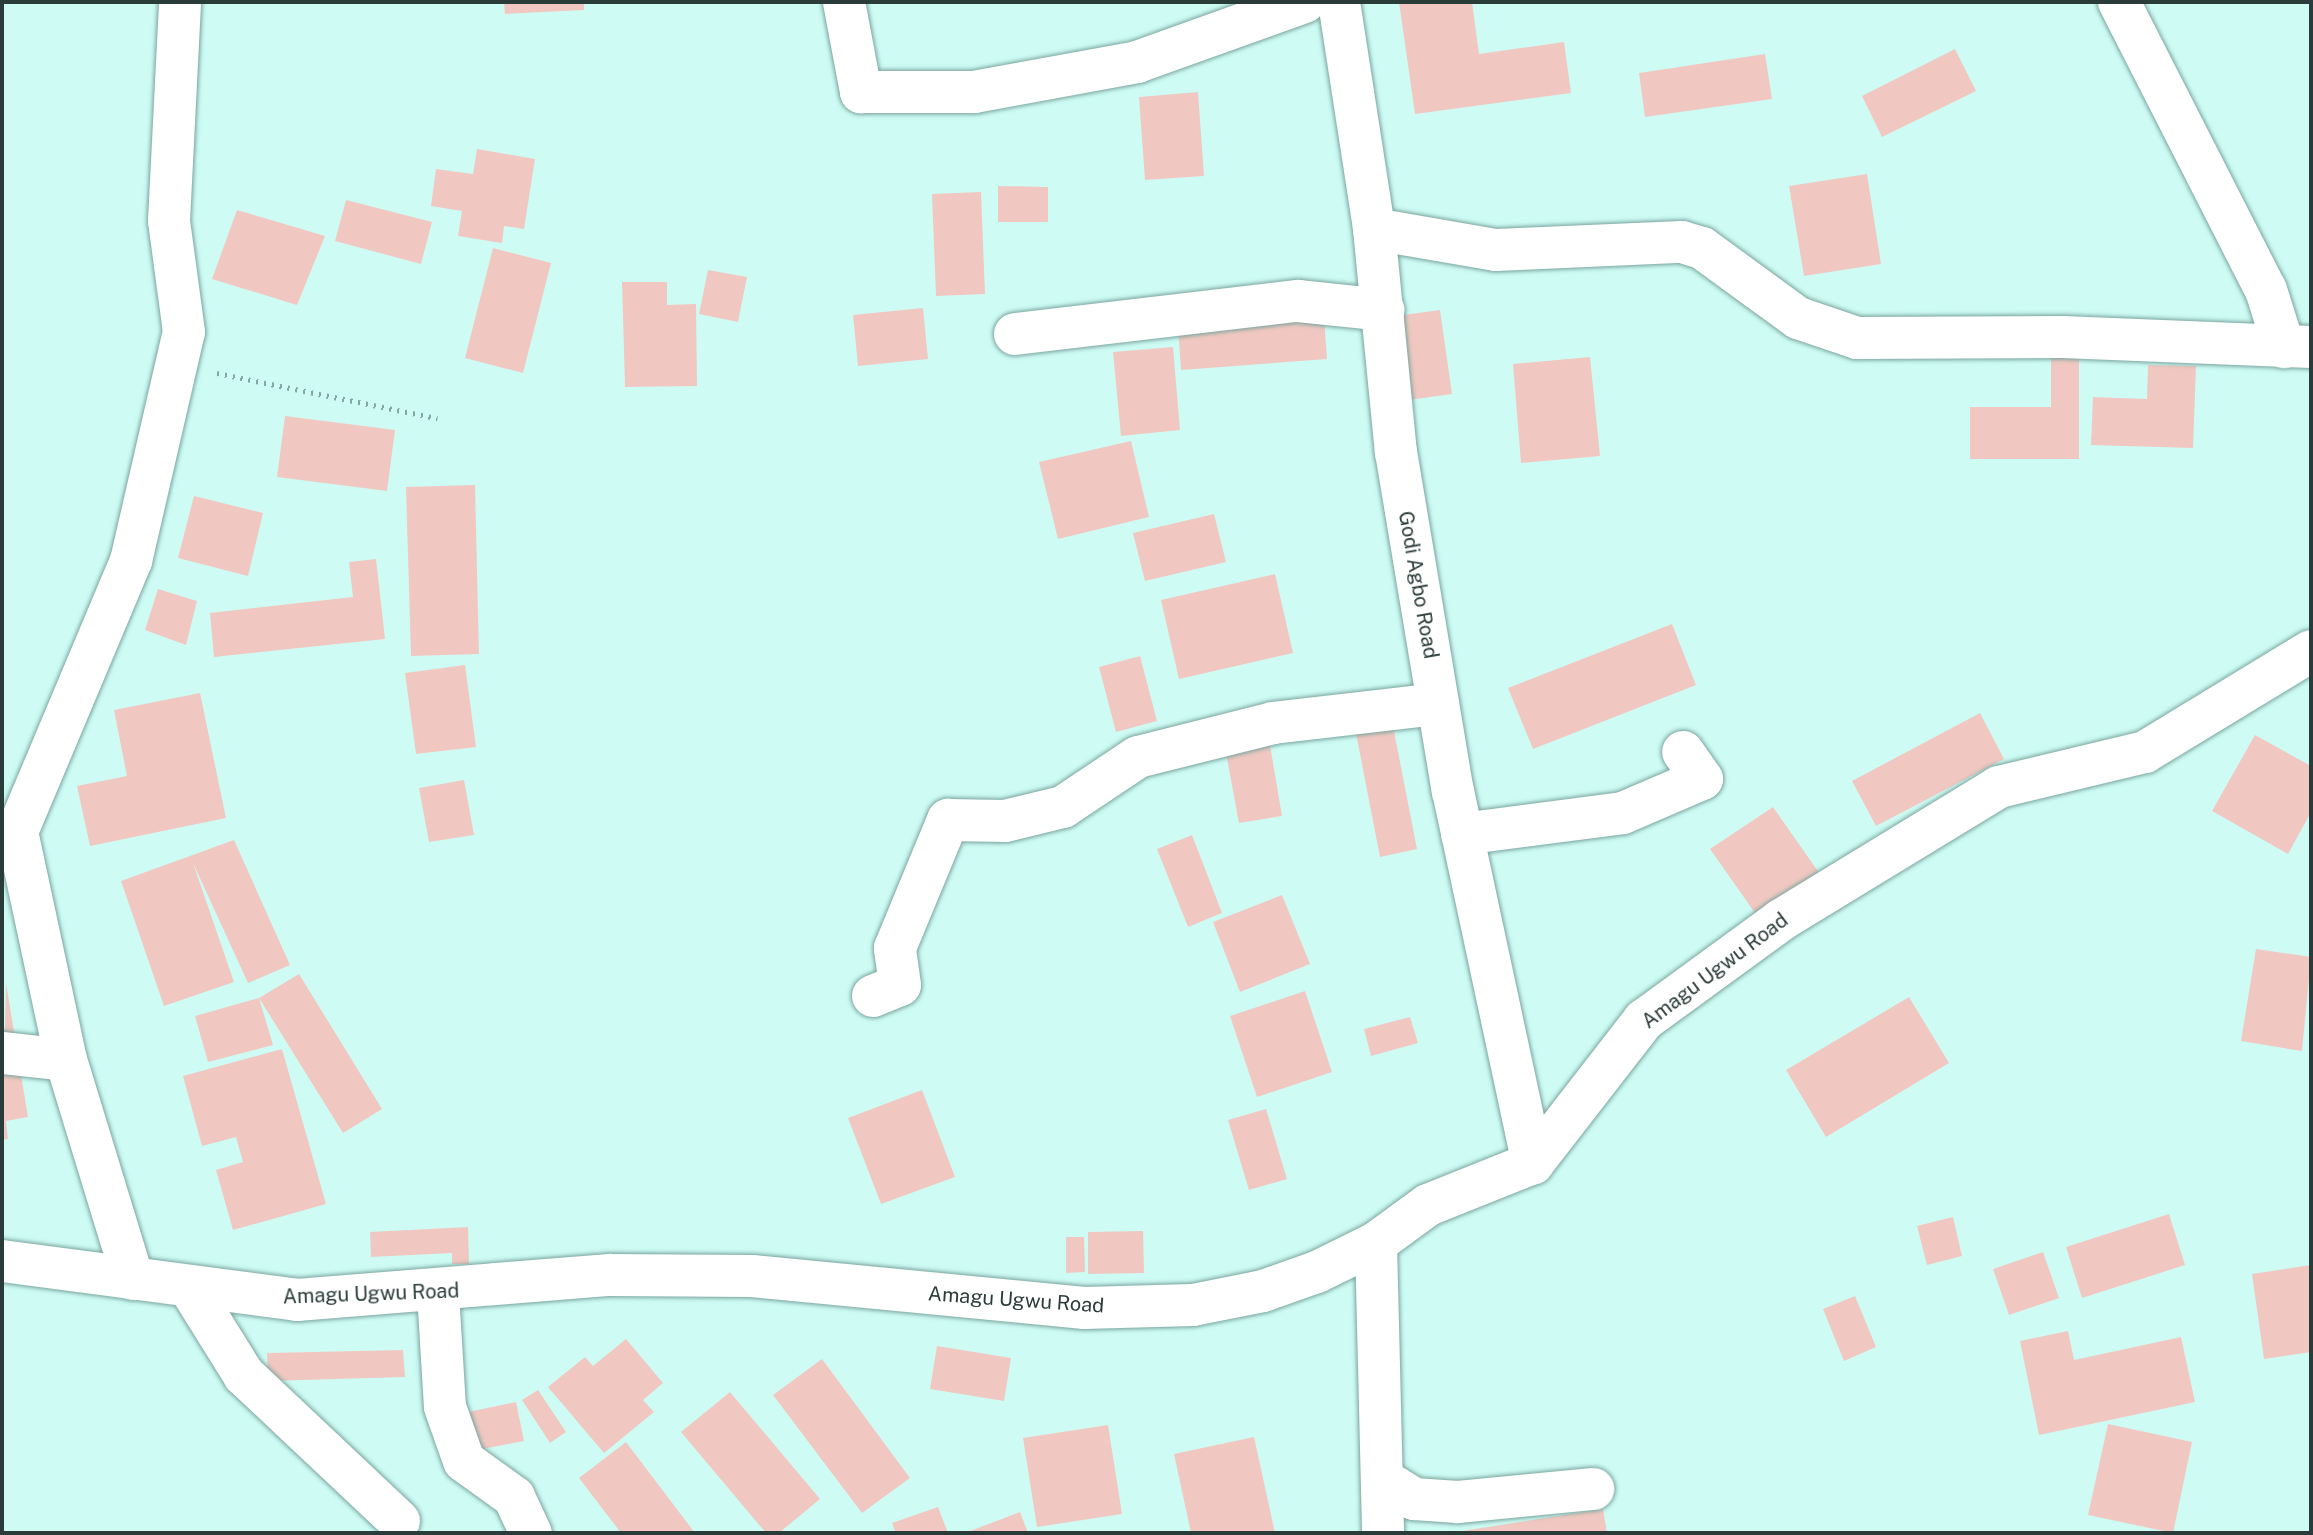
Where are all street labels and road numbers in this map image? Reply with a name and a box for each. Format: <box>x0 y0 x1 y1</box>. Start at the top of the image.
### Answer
street label: Godi Agbo Road <box>1393 509 1443 661</box>
street label: Amagu Ugwu Road <box>1637 908 1793 1034</box>
street label: Amagu Ugwu Road <box>282 1279 460 1309</box>
street label: Amagu Ugwu Road <box>927 1282 1105 1318</box>

